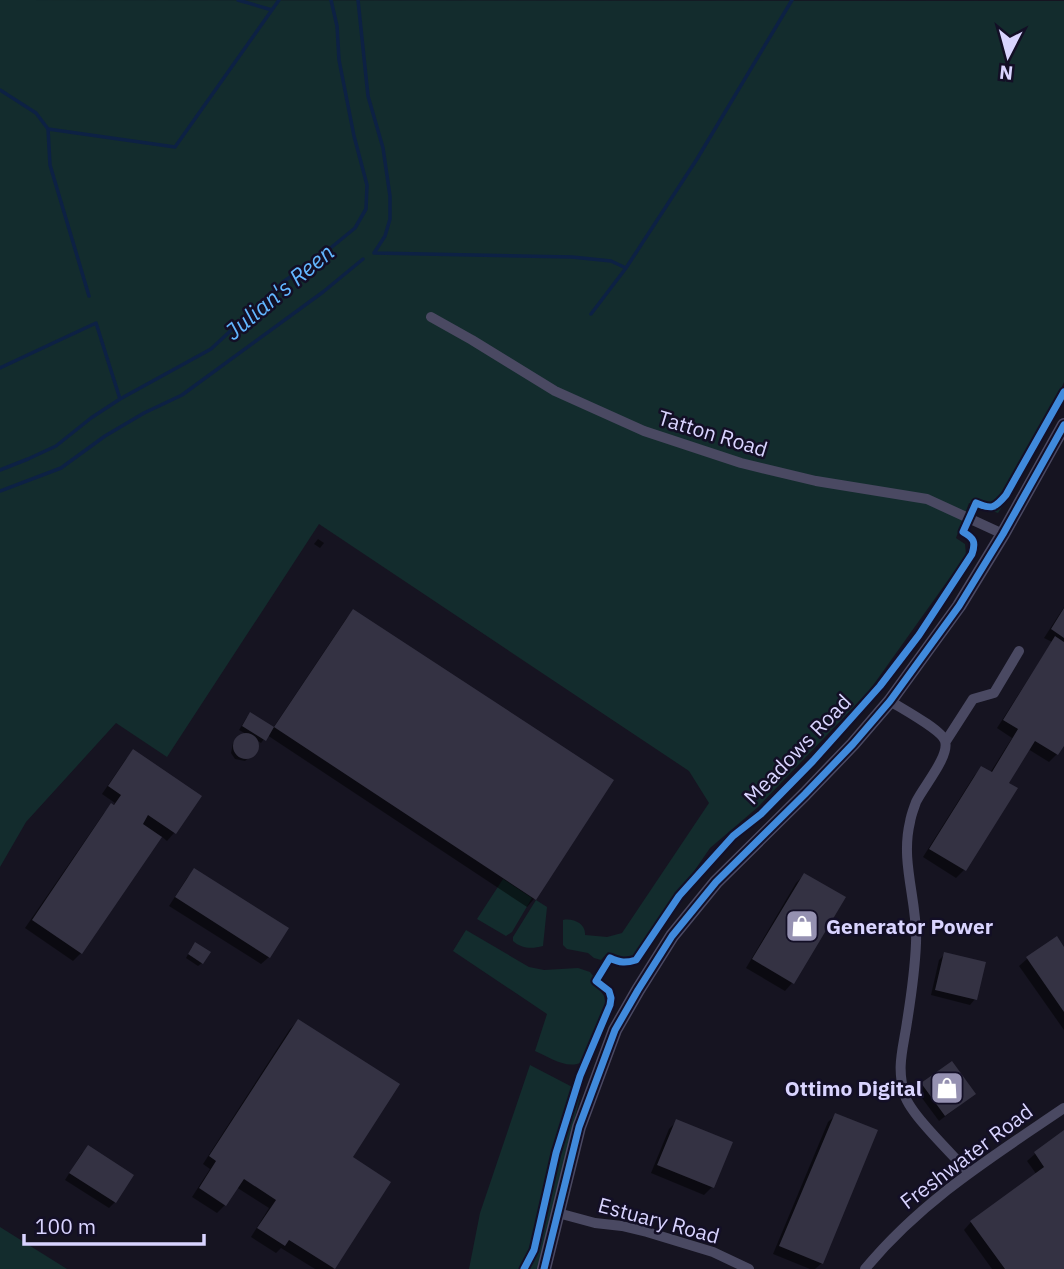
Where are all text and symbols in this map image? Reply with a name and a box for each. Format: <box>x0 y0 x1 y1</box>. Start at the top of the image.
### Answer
north arrow <box>973 21 1043 91</box>
text: N <box>998 60 1014 86</box>
water label: Julian's Reen <box>218 236 340 346</box>
street label: Tatton Road <box>655 403 771 463</box>
street label: Meadows Road <box>737 688 857 810</box>
shop icon: Generator Power <box>783 907 821 945</box>
place label: Generator Power <box>826 912 994 940</box>
shop icon: Ottimo Digital <box>928 1069 966 1107</box>
place label: Ottimo Digital <box>785 1074 922 1102</box>
street label: Freshwater Road <box>894 1097 1038 1215</box>
street label: Estuary Road <box>595 1190 723 1250</box>
scale bar <box>24 1202 205 1246</box>
text: 100 m <box>35 1212 96 1240</box>

